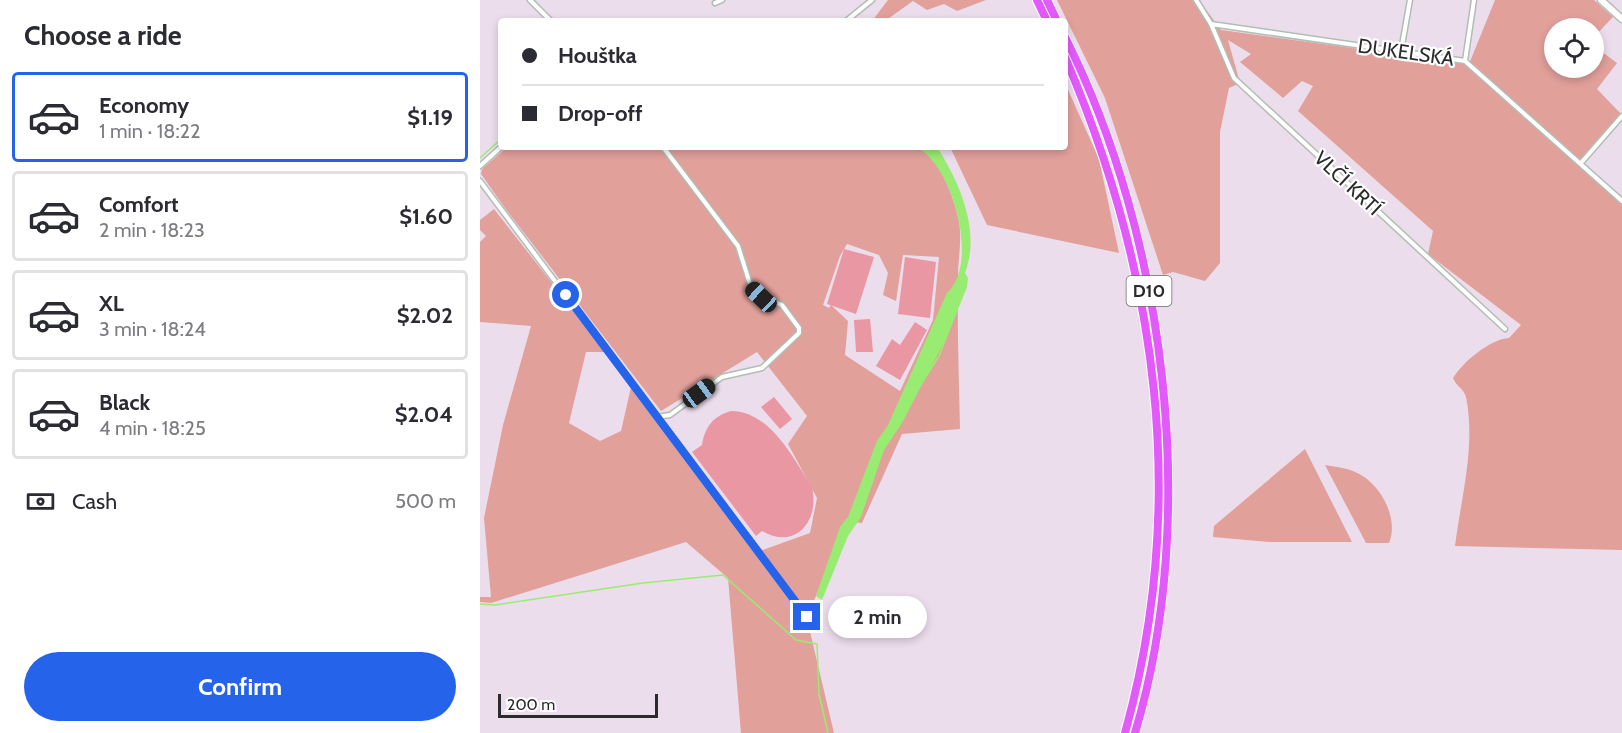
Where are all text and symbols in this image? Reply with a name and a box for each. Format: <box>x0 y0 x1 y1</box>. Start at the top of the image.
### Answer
map controls <box>1544 18 1604 78</box>
button: locate <box>1544 18 1604 78</box>
text: Choose a ride <box>24 19 182 52</box>
street label: DUKELSKÁ <box>1356 33 1456 71</box>
text: Houštka <box>558 42 637 69</box>
icon: car <box>27 90 81 144</box>
text: Economy <box>99 92 189 119</box>
text: Drop-off <box>558 100 642 127</box>
text: $1.19 <box>407 104 453 131</box>
text: 1 min · 18:22 <box>99 119 201 143</box>
street label: VLČÍ KRTÍ <box>1309 146 1387 220</box>
icon: car <box>27 189 81 243</box>
text: Comfort <box>99 191 178 218</box>
text: $1.60 <box>399 203 453 230</box>
text: 2 min · 18:23 <box>99 218 205 242</box>
road number: D10 <box>1126 276 1172 306</box>
car <box>742 278 780 316</box>
route start <box>552 281 579 308</box>
icon: car <box>27 288 81 342</box>
text: XL <box>99 290 124 317</box>
text: $2.02 <box>397 302 453 329</box>
text: 3 min · 18:24 <box>99 317 206 341</box>
car <box>679 375 719 411</box>
icon: car <box>27 387 81 441</box>
text: Black <box>99 389 150 416</box>
text: $2.04 <box>395 401 453 428</box>
text: 4 min · 18:25 <box>99 416 206 440</box>
icon: cash <box>24 485 57 518</box>
text: Cash <box>72 488 117 515</box>
text: 500 m <box>395 489 456 513</box>
callout: 2 min <box>828 596 927 638</box>
route end <box>793 603 820 630</box>
text: 2 min <box>853 605 902 629</box>
button: Confirm <box>24 652 456 721</box>
scale bar <box>498 691 658 718</box>
text: 200 m <box>507 695 555 714</box>

